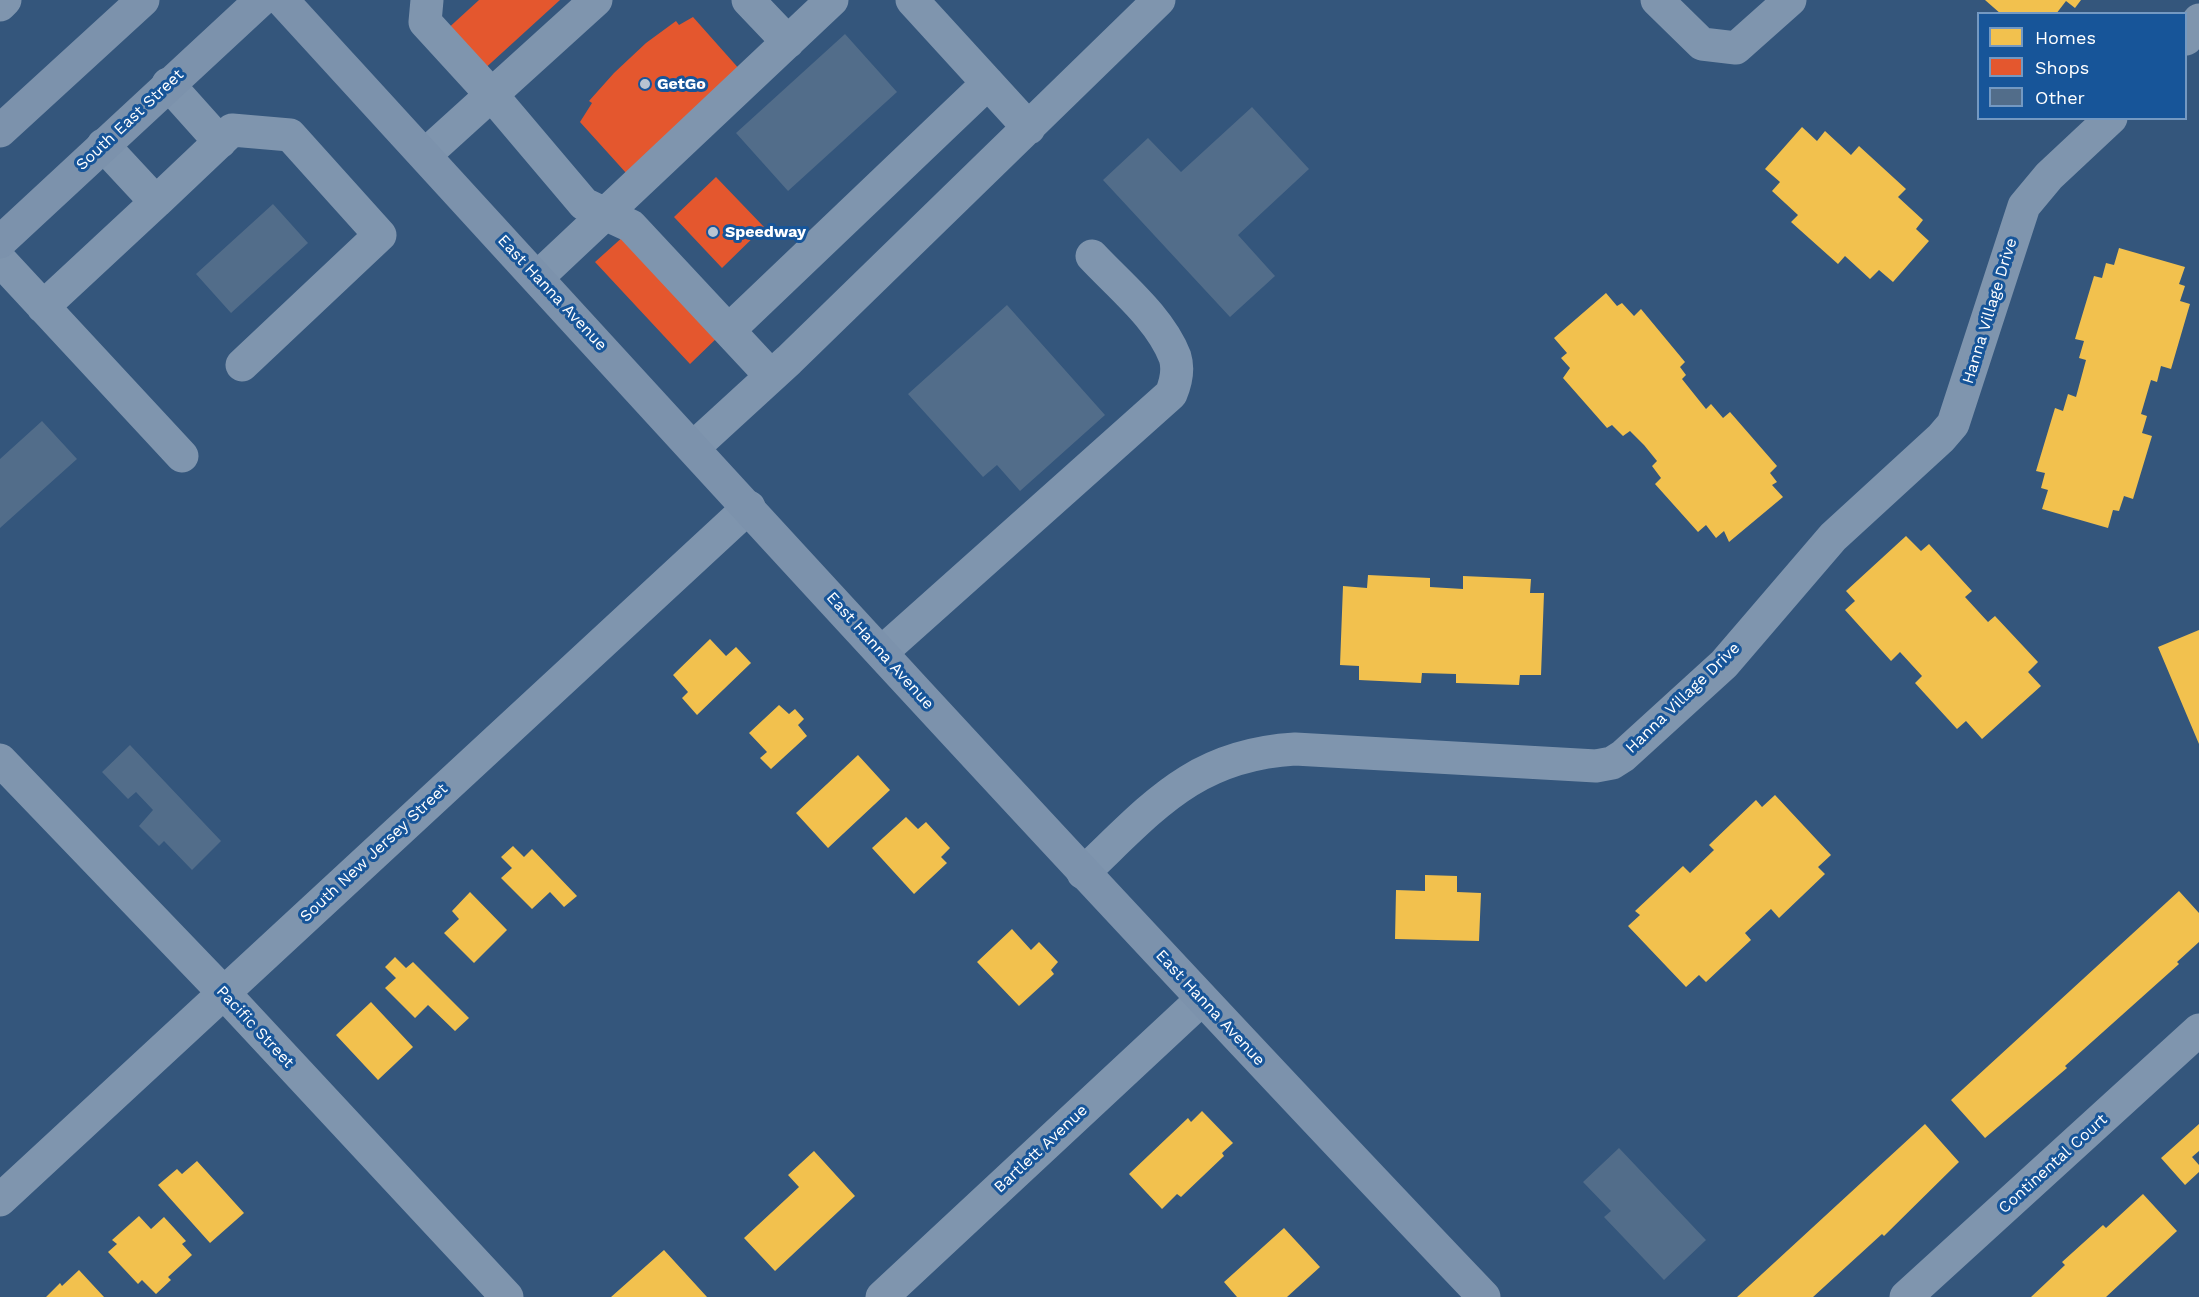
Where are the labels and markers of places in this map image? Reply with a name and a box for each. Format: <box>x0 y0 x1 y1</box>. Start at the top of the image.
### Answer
place label: GetGo <box>657 74 706 94</box>
marker: GetGo <box>638 77 652 91</box>
place label: Speedway <box>725 222 806 242</box>
marker: Speedway <box>706 225 720 239</box>

